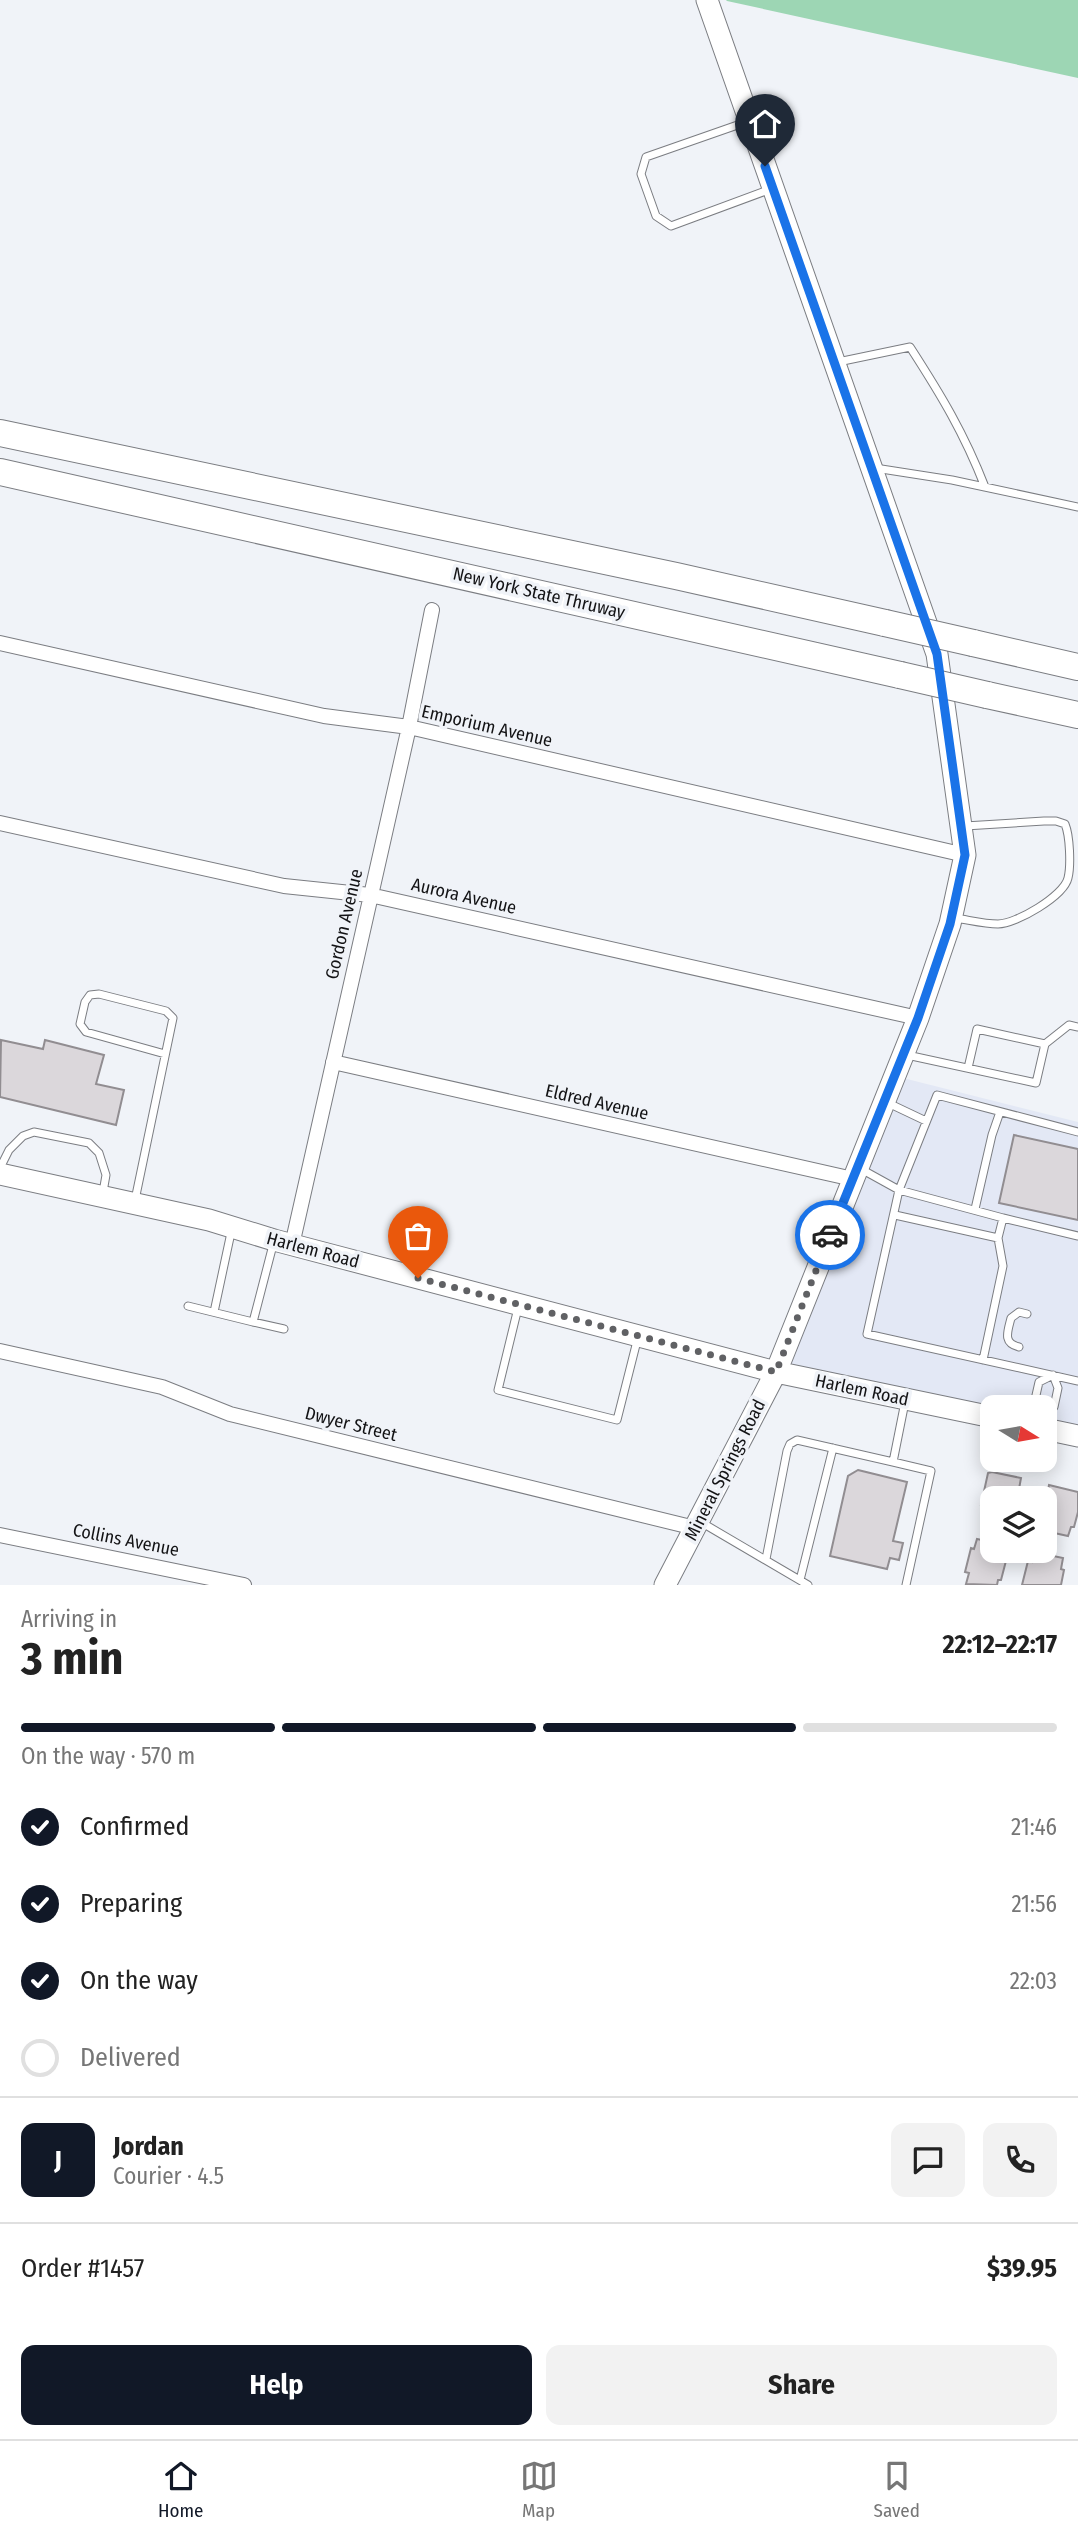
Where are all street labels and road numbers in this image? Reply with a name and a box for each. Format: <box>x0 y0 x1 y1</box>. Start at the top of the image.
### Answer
street label: New York State Thruway <box>451 562 627 624</box>
street label: Emporium Avenue <box>419 700 555 752</box>
street label: Gordon Avenue <box>321 867 367 981</box>
street label: Aurora Avenue <box>409 873 519 919</box>
street label: Eldred Avenue <box>543 1079 651 1125</box>
street label: Harlem Road <box>264 1227 362 1273</box>
street label: Harlem Road <box>813 1369 911 1411</box>
street label: Mineral Springs Road <box>680 1396 770 1544</box>
street label: Dwyer Street <box>303 1402 399 1446</box>
street label: Collins Avenue <box>71 1519 181 1561</box>

